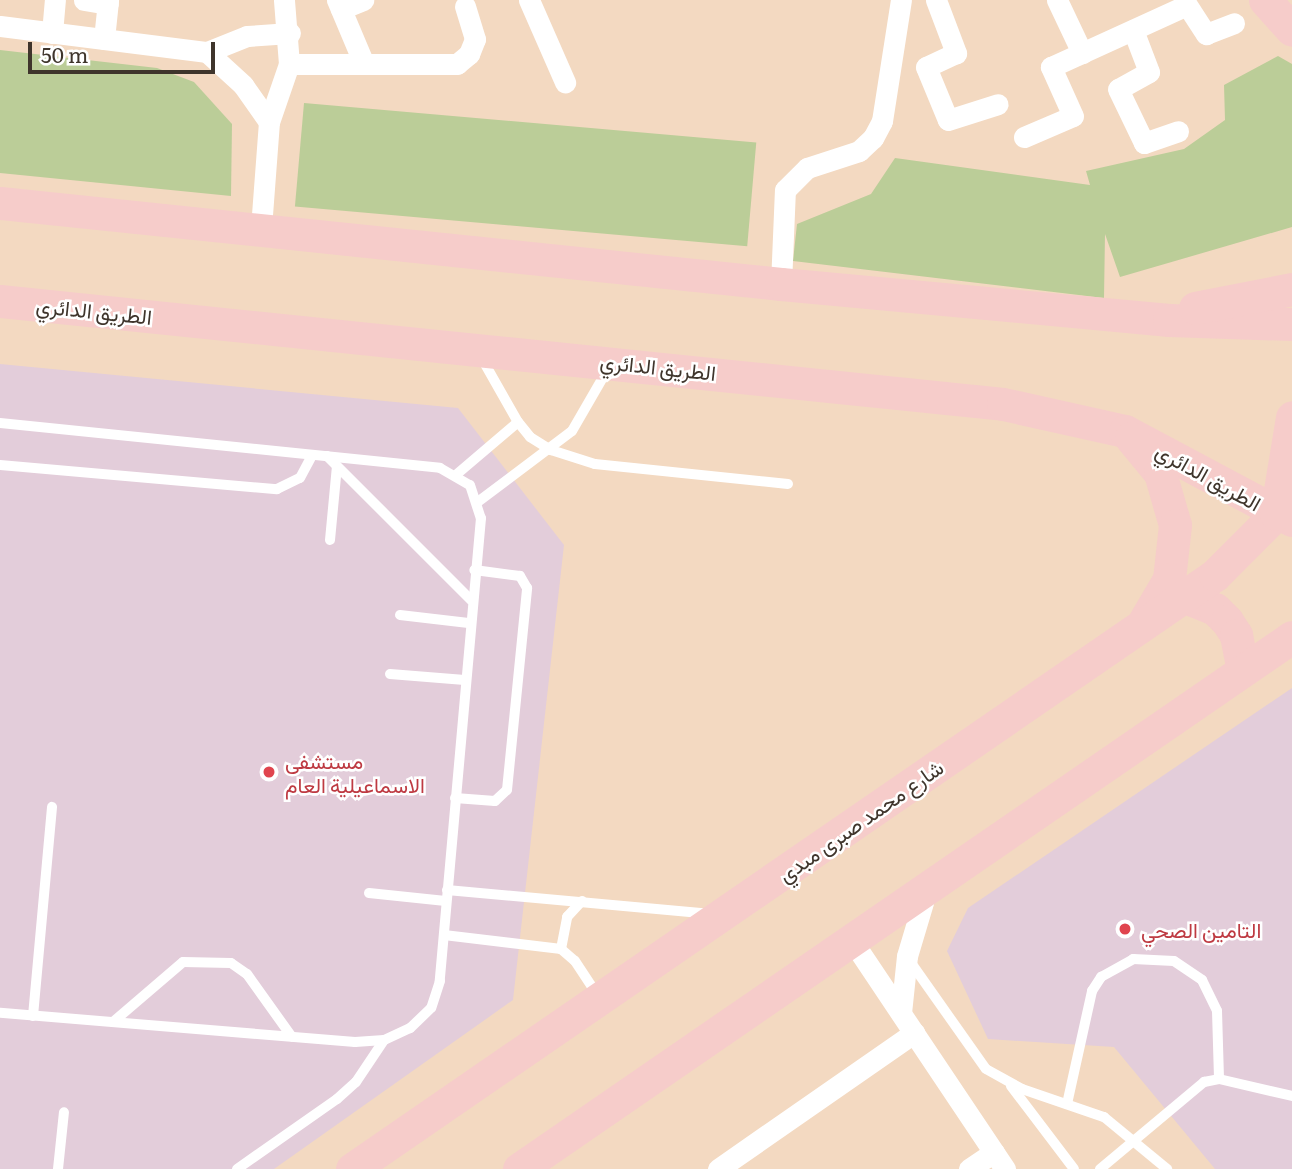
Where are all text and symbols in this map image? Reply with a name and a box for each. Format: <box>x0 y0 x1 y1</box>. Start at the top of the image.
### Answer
scale bar <box>32 28 219 72</box>
text: 50 m <box>41 38 88 69</box>
street label: الطريق الدائري <box>35 291 153 329</box>
street label: الطريق الدائري <box>599 347 717 385</box>
street label: الطريق الدائري <box>1152 437 1266 515</box>
place label: مستشفى الاسماعيلية العام <box>285 747 425 797</box>
street label: شارع محمد صبرى مبدي <box>773 754 947 886</box>
marker: مستشفى الاسماعيلية العام <box>259 762 279 782</box>
place label: التامين الصحي <box>1141 916 1261 942</box>
marker: التامين الصحي <box>1115 919 1135 939</box>

